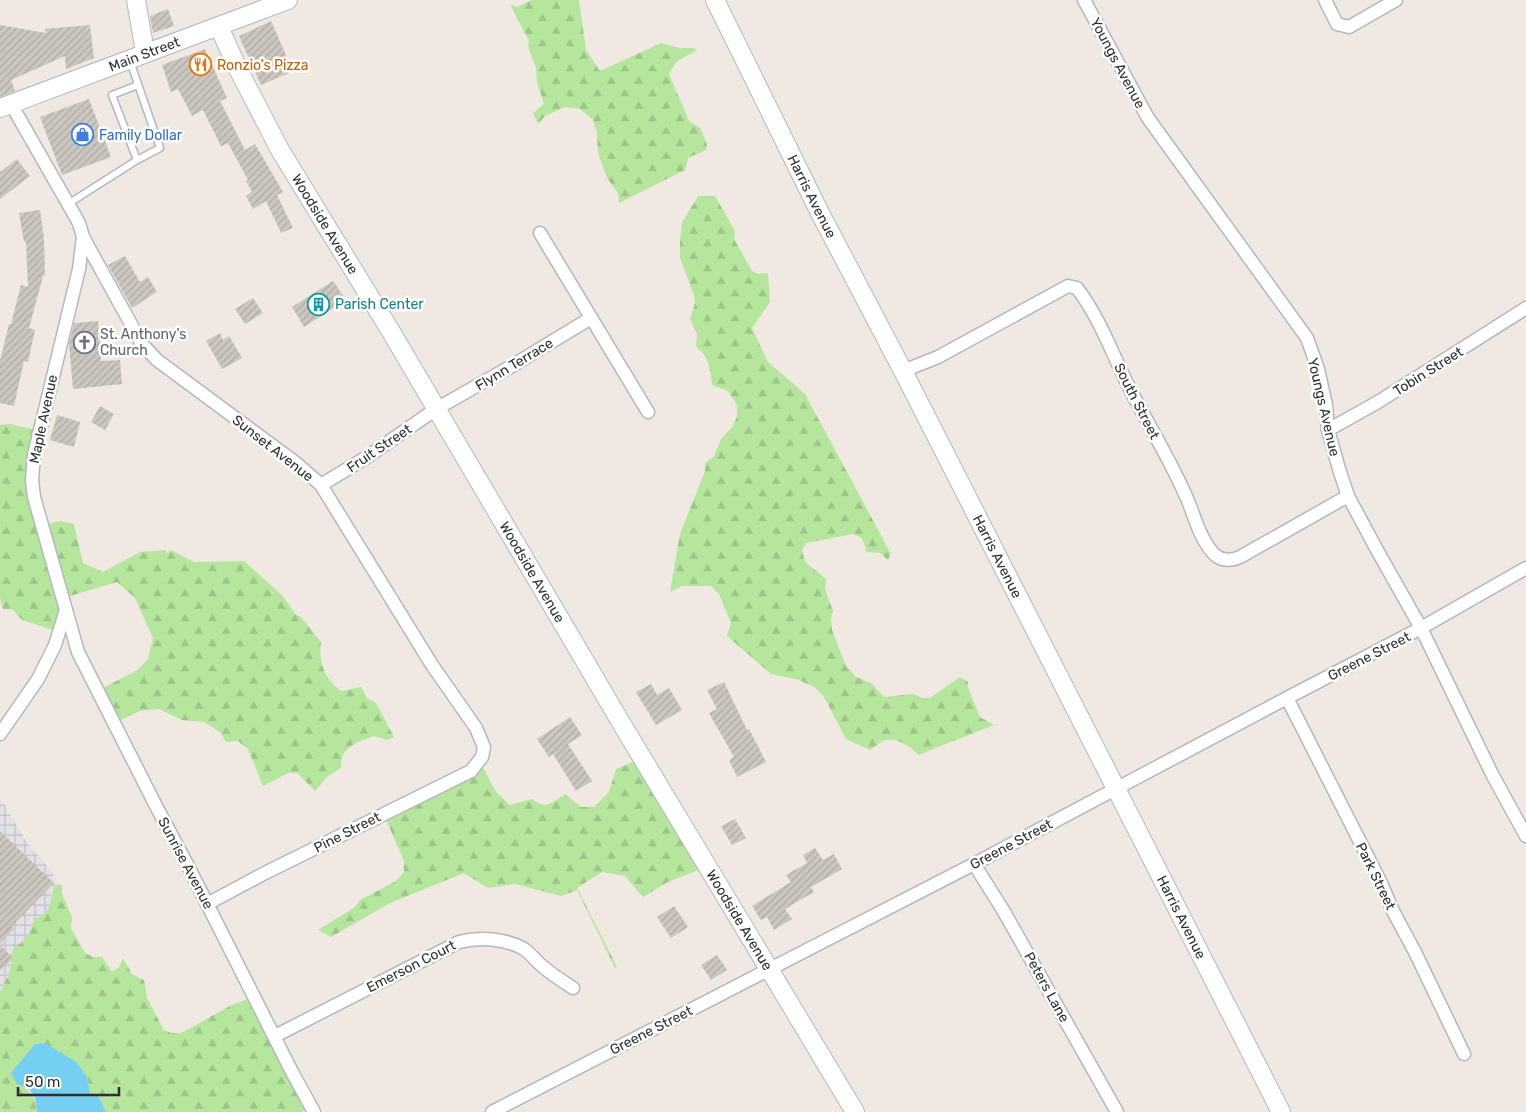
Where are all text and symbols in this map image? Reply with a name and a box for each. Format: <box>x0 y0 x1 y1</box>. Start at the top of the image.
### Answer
street label: Youngs Avenue <box>1086 15 1149 112</box>
street label: Main Street <box>106 33 183 75</box>
restaurant icon: Ronzio's Pizza <box>189 53 213 77</box>
place label: Ronzio's Pizza <box>217 57 308 74</box>
shop icon: Family Dollar <box>71 123 95 147</box>
place label: Family Dollar <box>99 127 183 144</box>
street label: Harris Avenue <box>784 152 840 241</box>
street label: Woodside Avenue <box>288 171 362 277</box>
building icon: Parish Center <box>307 292 331 316</box>
place label: Parish Center <box>335 296 424 313</box>
place label: St. Anthony's Church <box>100 326 186 359</box>
church icon: St. Anthony's Church <box>72 330 96 354</box>
street label: Flynn Terrace <box>472 334 556 394</box>
street label: Tobin Street <box>1390 343 1467 400</box>
street label: Youngs Avenue <box>1304 356 1343 458</box>
street label: South Street <box>1110 360 1163 443</box>
street label: Maple Avenue <box>26 373 61 465</box>
street label: Sunset Avenue <box>229 411 317 485</box>
street label: Fruit Street <box>344 420 415 476</box>
street label: Harris Avenue <box>969 512 1025 601</box>
street label: Woodside Avenue <box>496 519 568 626</box>
street label: Greene Street <box>1325 628 1414 685</box>
street label: Pine Street <box>311 808 384 857</box>
street label: Sunrise Avenue <box>154 814 217 912</box>
street label: Greene Street <box>967 815 1056 873</box>
street label: Park Street <box>1352 840 1399 913</box>
street label: Woodside Avenue <box>702 867 776 974</box>
street label: Harris Avenue <box>1153 873 1209 962</box>
street label: Emerson Court <box>364 936 459 996</box>
street label: Peters Lane <box>1020 949 1073 1026</box>
street label: Greene Street <box>607 1002 696 1059</box>
scale bar <box>18 1064 119 1096</box>
text: 50 m <box>25 1073 60 1091</box>

